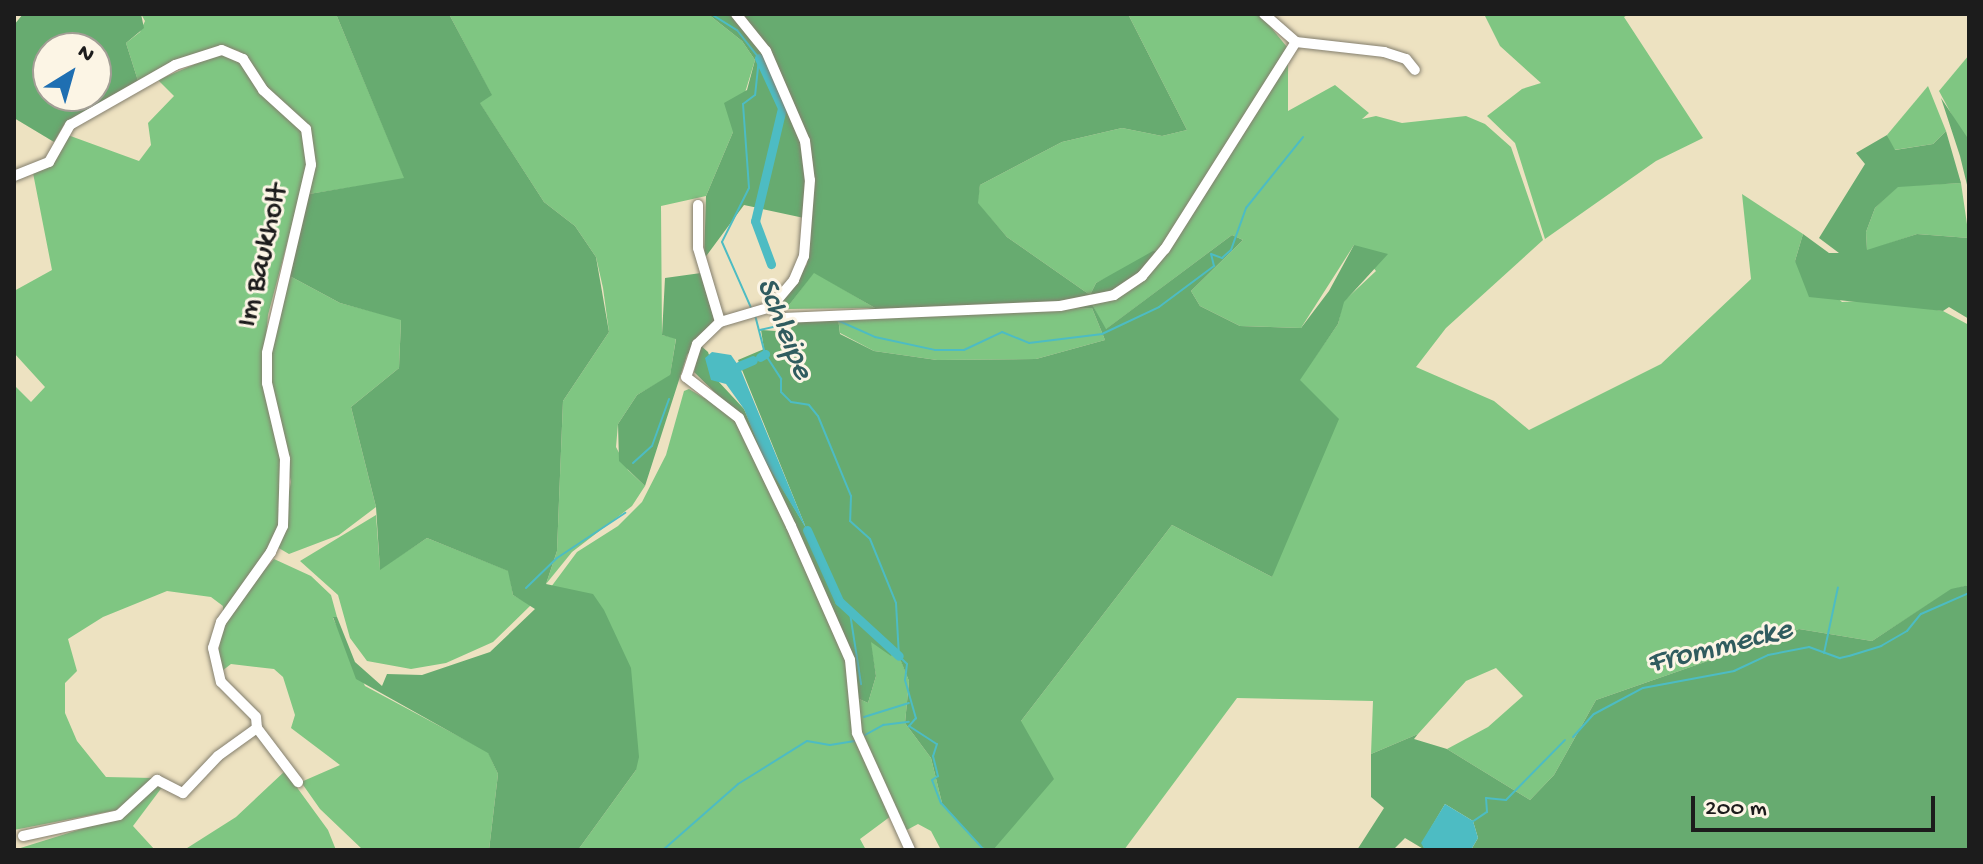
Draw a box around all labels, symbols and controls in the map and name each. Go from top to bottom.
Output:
north arrow [32,32,112,112]
text: N [72,40,99,69]
street label: Im Baukholt [231,181,299,331]
water label: Schleipe [745,273,821,385]
water label: Frommecke [1644,611,1796,685]
scale bar [1695,780,1939,830]
text: 200 m [1705,795,1767,824]

